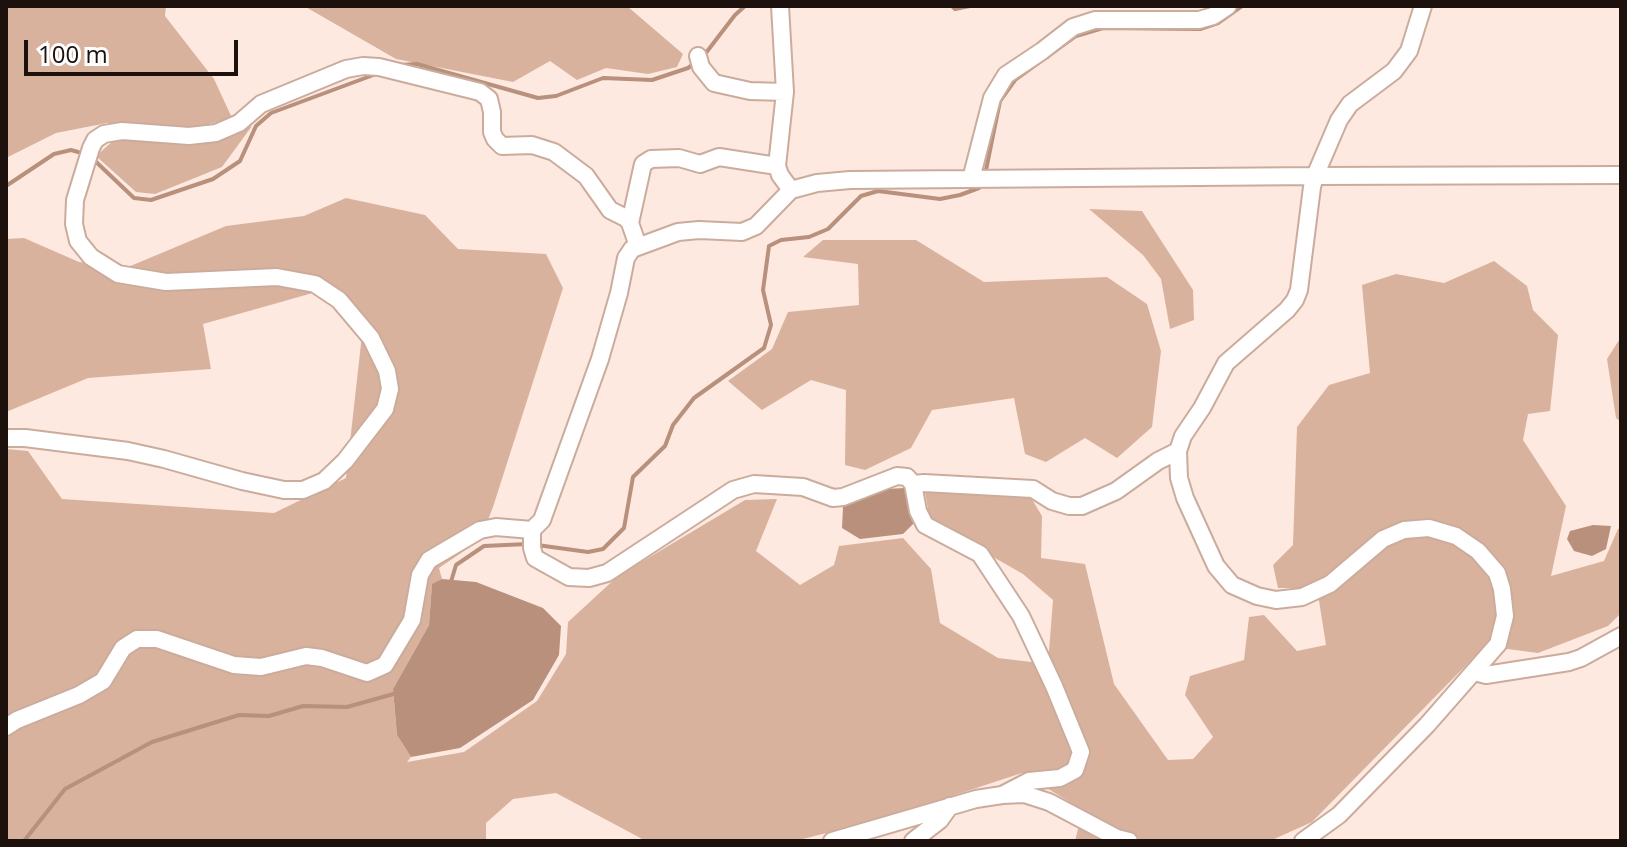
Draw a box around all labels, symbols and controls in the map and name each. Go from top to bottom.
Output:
scale bar [28,24,242,74]
text: 100 m [38,37,108,70]

